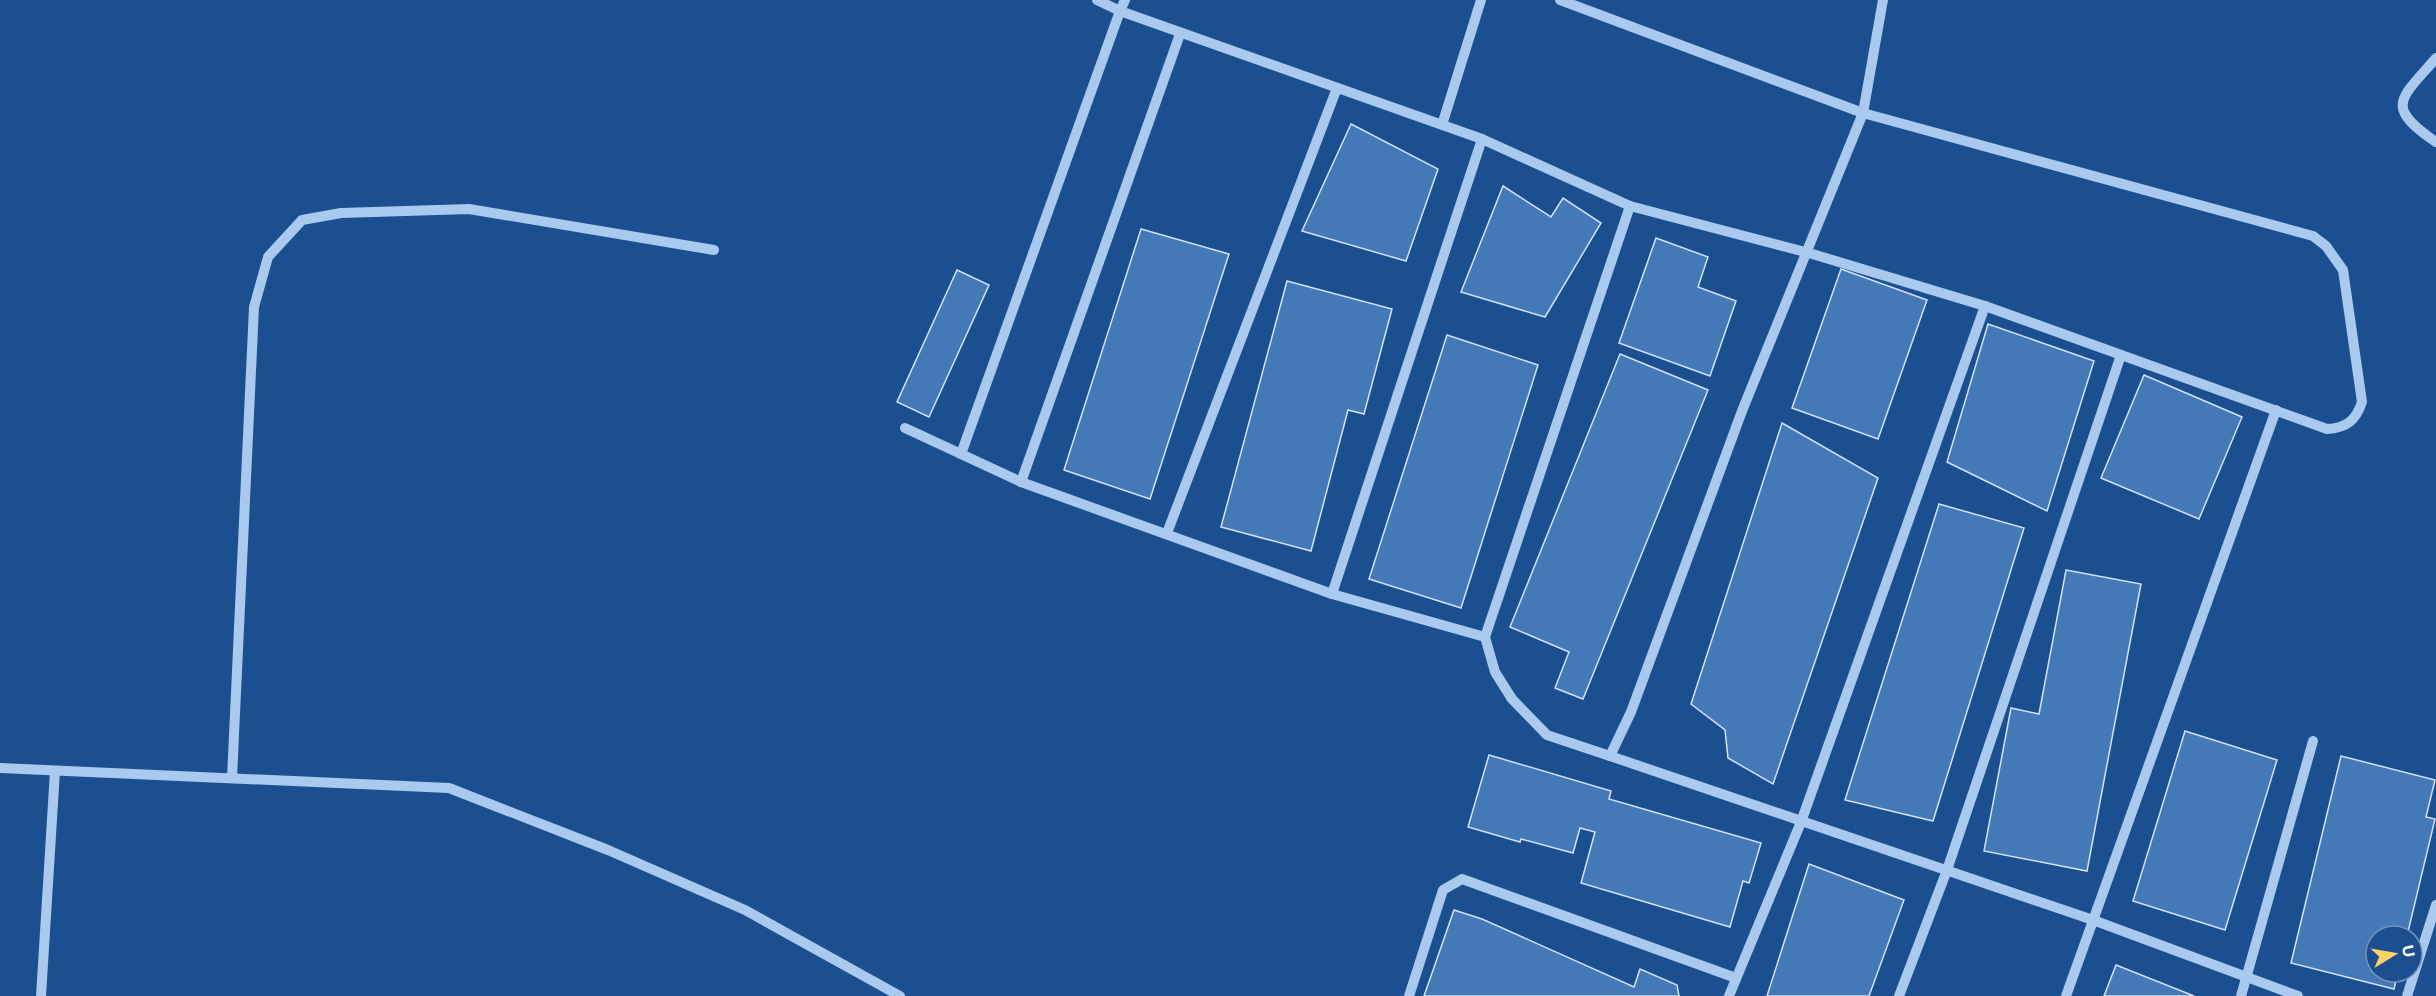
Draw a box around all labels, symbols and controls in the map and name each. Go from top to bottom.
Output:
north arrow [2364,924,2424,984]
text: U [2398,943,2419,959]

